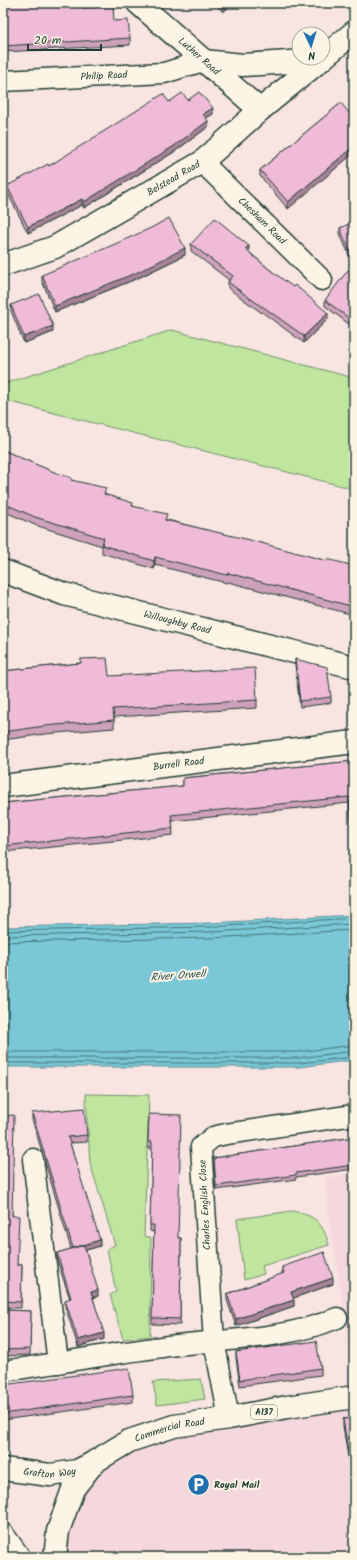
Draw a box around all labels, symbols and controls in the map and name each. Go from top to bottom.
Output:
scale bar [28,26,101,52]
north arrow [291,26,331,66]
text: 20 m [34,31,62,50]
street label: Luther Road [174,33,224,80]
text: N [307,46,316,64]
street label: Philip Road [80,67,129,85]
street label: Belstead Road [144,156,204,200]
street label: Chesham Road [234,193,290,249]
street label: Willoughby Road [142,606,213,639]
street label: Burrell Road [152,753,206,775]
water label: River Orwell [150,965,208,987]
street label: Charles English Close [195,1159,215,1251]
road number: A137 [251,1405,277,1419]
street label: Commercial Road [132,1413,207,1447]
street label: Grafton Way [22,1463,77,1483]
parking icon: Royal Mail [185,1472,211,1498]
place label: Royal Mail [214,1477,260,1493]

